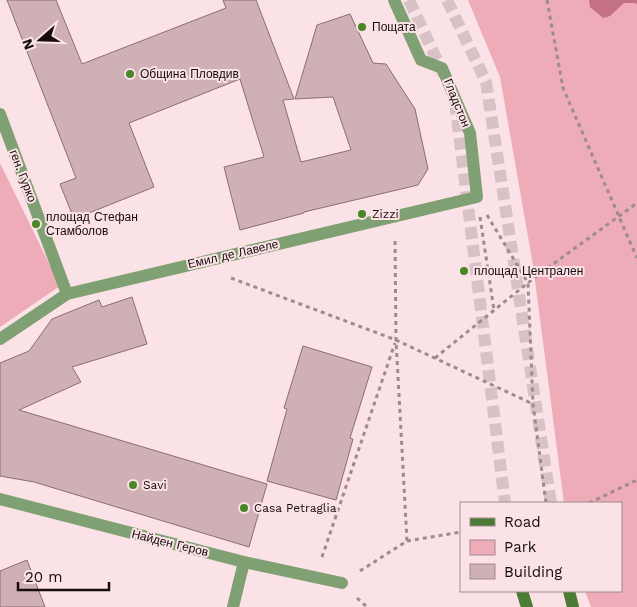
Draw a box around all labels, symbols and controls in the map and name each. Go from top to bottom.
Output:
north arrow [15,15,65,65]
place label: Пощата [372,20,416,34]
marker: Пощата [356,21,368,33]
text: N [18,37,37,52]
place label: Община Пловдив [140,67,239,81]
marker: Община Пловдив [124,68,136,80]
street label: Гладстон [441,77,473,129]
street label: ген. Гурко [7,148,40,204]
place label: Zizzi [372,207,399,221]
marker: Zizzi [356,208,368,220]
place label: площад Стефан Стамболов [46,210,138,238]
marker: площад Стефан Стамболов [30,218,42,230]
street label: Емил де Лавеле [186,237,280,271]
place label: площад Централен [474,264,583,278]
marker: площад Централен [458,265,470,277]
place label: Savi [143,478,167,492]
marker: Savi [127,479,139,491]
place label: Casa Petraglia [254,501,337,515]
marker: Casa Petraglia [238,502,250,514]
legend [460,502,622,592]
text: Road [504,513,541,531]
street label: Найден Геров [130,527,210,559]
text: Park [504,538,537,556]
scale bar [18,560,109,592]
text: Building [504,563,562,581]
text: 20 m [25,568,63,586]

